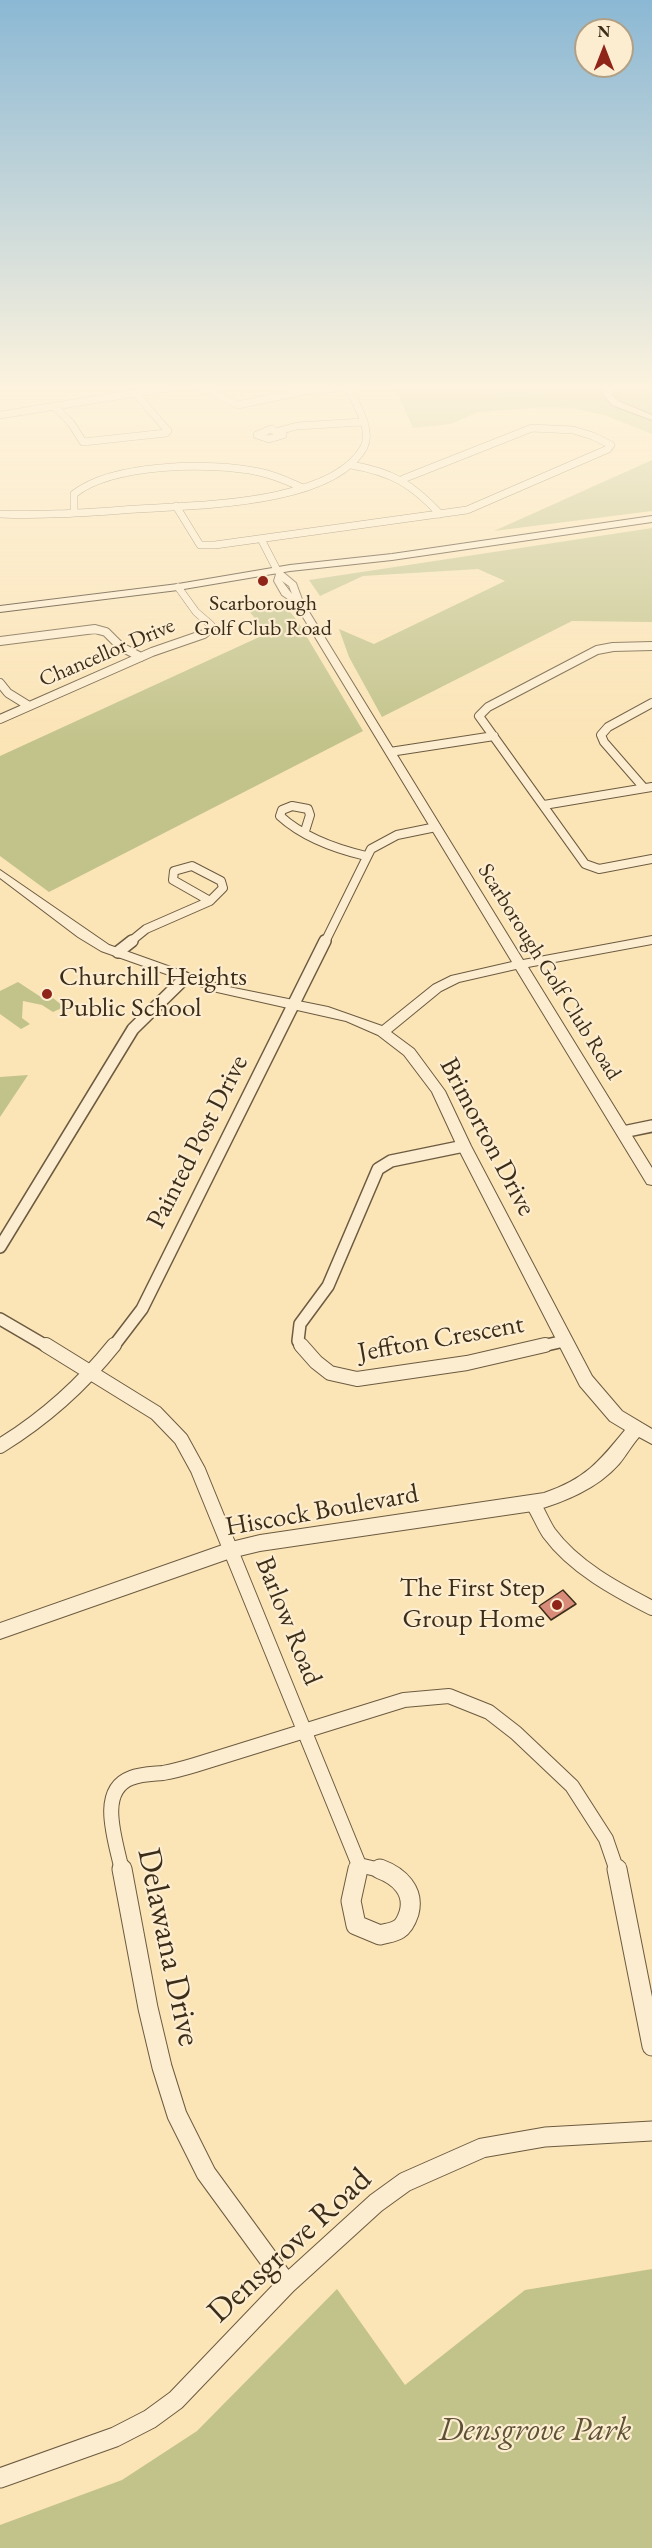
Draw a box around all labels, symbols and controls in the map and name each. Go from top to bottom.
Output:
north arrow [574,18,634,78]
text: N [598,21,610,42]
marker: Scarborough Golf Club Road [256,574,270,588]
place label: Scarborough Golf Club Road [194,591,332,642]
street label: Chancellor Drive [35,613,179,693]
street label: Scarborough Golf Club Road [472,859,626,1085]
place label: Churchill Heights Public School [59,962,247,1025]
marker: Churchill Heights Public School [40,987,54,1001]
street label: Painted Post Drive [140,1050,256,1234]
street label: Brimorton Drive [432,1053,542,1221]
street label: Jeffton Crescent [356,1308,526,1370]
street label: Hiscock Boulevard [223,1478,421,1544]
street label: Barlow Road [248,1552,328,1690]
place label: The First Step Group Home [399,1573,545,1636]
marker: The First Step Group Home [550,1598,564,1612]
street label: Delawana Drive [128,1845,208,2049]
street label: Densgrove Road [200,2160,380,2332]
park label: Densgrove Park [439,2411,631,2451]

